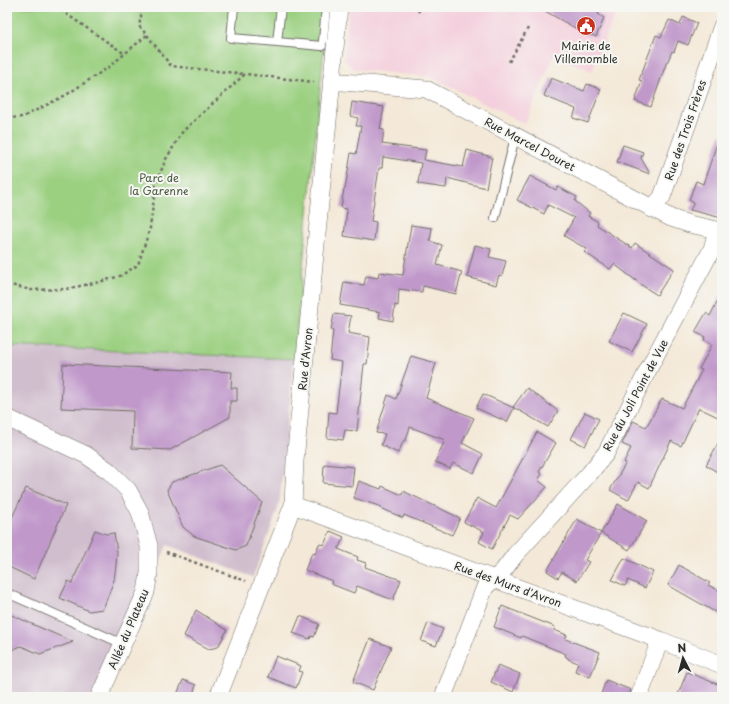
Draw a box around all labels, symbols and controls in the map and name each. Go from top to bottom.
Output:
public building icon: Mairie de Villemomble [575,15,597,37]
place label: Mairie de Villemomble [554,37,618,67]
street label: Rue des Trois Frères [660,77,710,183]
street label: Rue Marcel Douret [482,113,579,175]
park label: Parc de la Garenne [129,169,189,199]
street label: Rue d'Avron [293,327,317,391]
street label: Rue du Joli Point de Vue [598,336,672,454]
street label: Rue des Murs d'Avron [452,557,564,611]
street label: Allée du Plateau [103,586,153,672]
north arrow [663,638,703,678]
text: N [677,639,687,656]

